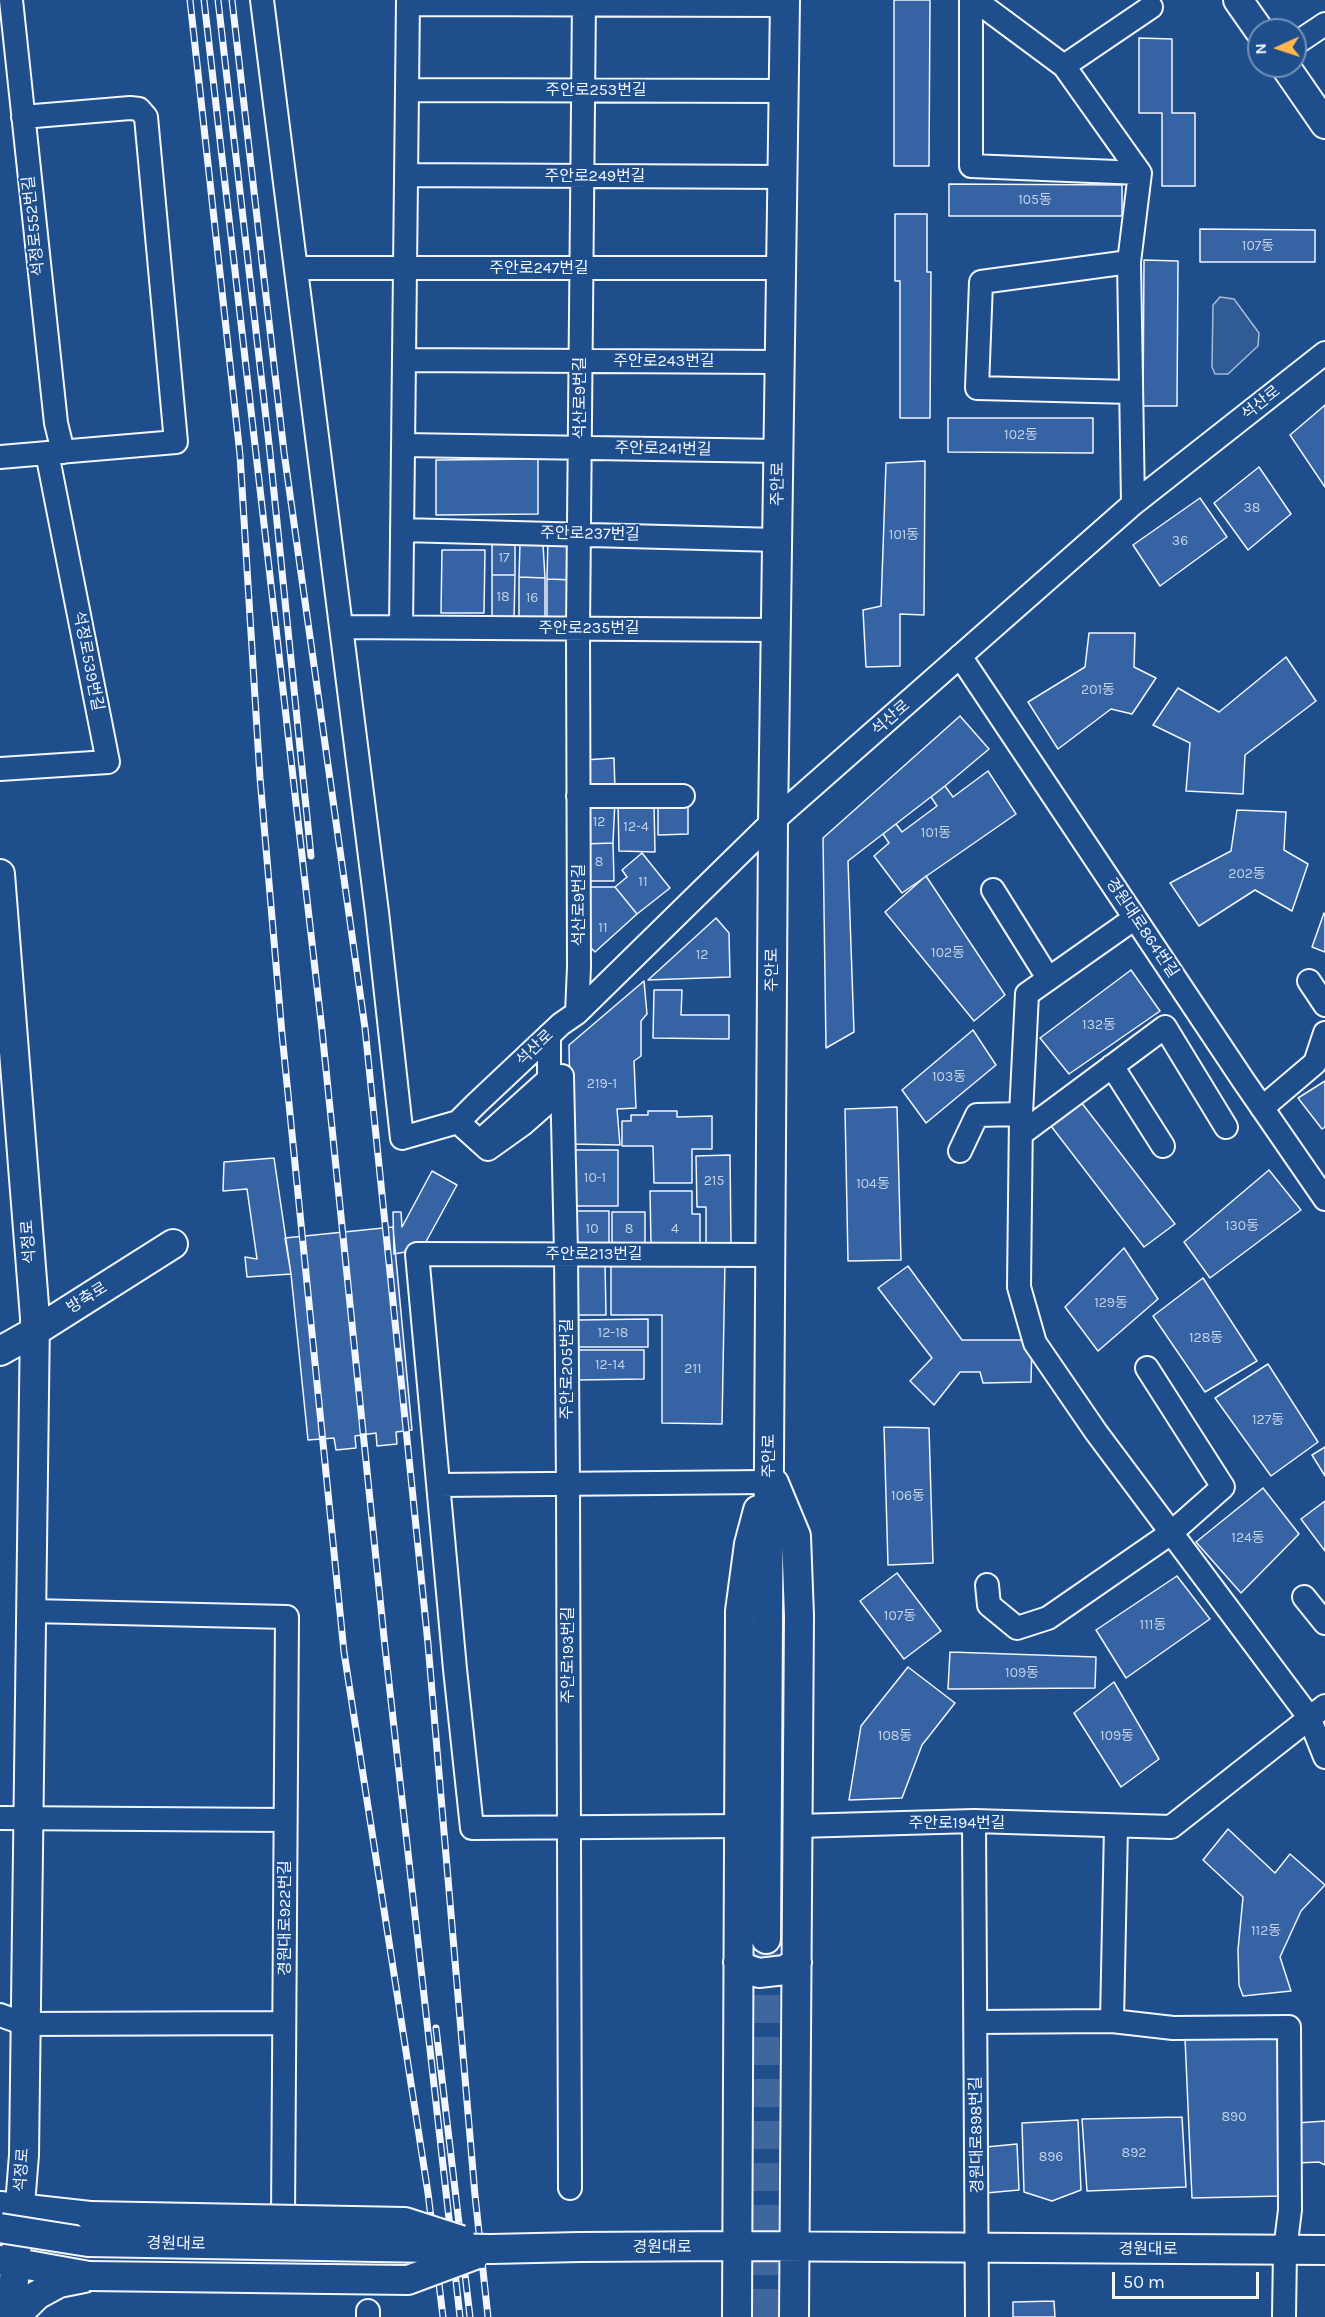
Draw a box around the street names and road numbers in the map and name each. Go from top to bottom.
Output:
street label: 주안로253번길 [545,80,647,100]
street label: 주안로249번길 [544,166,646,186]
street label: 석정로552번길 [19,175,49,277]
street label: 주안로247번길 [489,258,589,278]
street label: 주안로243번길 [613,351,715,371]
street label: 석산로9번길 [570,357,590,439]
street label: 석산로 [1238,382,1284,424]
street label: 주안로241번길 [614,439,712,459]
street label: 주안로 [768,462,788,506]
street label: 주안로237번길 [540,524,640,544]
street label: 석정로539번길 [69,609,107,713]
street label: 주안로235번길 [538,618,640,638]
street label: 석산로 [868,696,914,740]
street label: 석산로9번길 [569,864,589,946]
street label: 경원대로864번길 [1102,874,1182,982]
street label: 주안로 [762,948,782,992]
street label: 석산로 [512,1026,558,1070]
street label: 석정로 [18,1219,40,1265]
street label: 주안로213번길 [545,1244,643,1264]
street label: 방축로 [63,1278,111,1318]
street label: 주안로205번길 [557,1318,577,1420]
street label: 주안로 [759,1434,779,1478]
street label: 주안로193번길 [558,1606,578,1704]
street label: 주안로194번길 [908,1813,1006,1833]
street label: 경원대로922번길 [275,1860,295,1976]
street label: 경원대로898번길 [966,2076,988,2194]
street label: 석정로 [11,2147,33,2193]
street label: 경원대로 [146,2234,206,2254]
street label: 경원대로 [633,2237,691,2257]
street label: 경원대로 [1119,2239,1177,2259]

